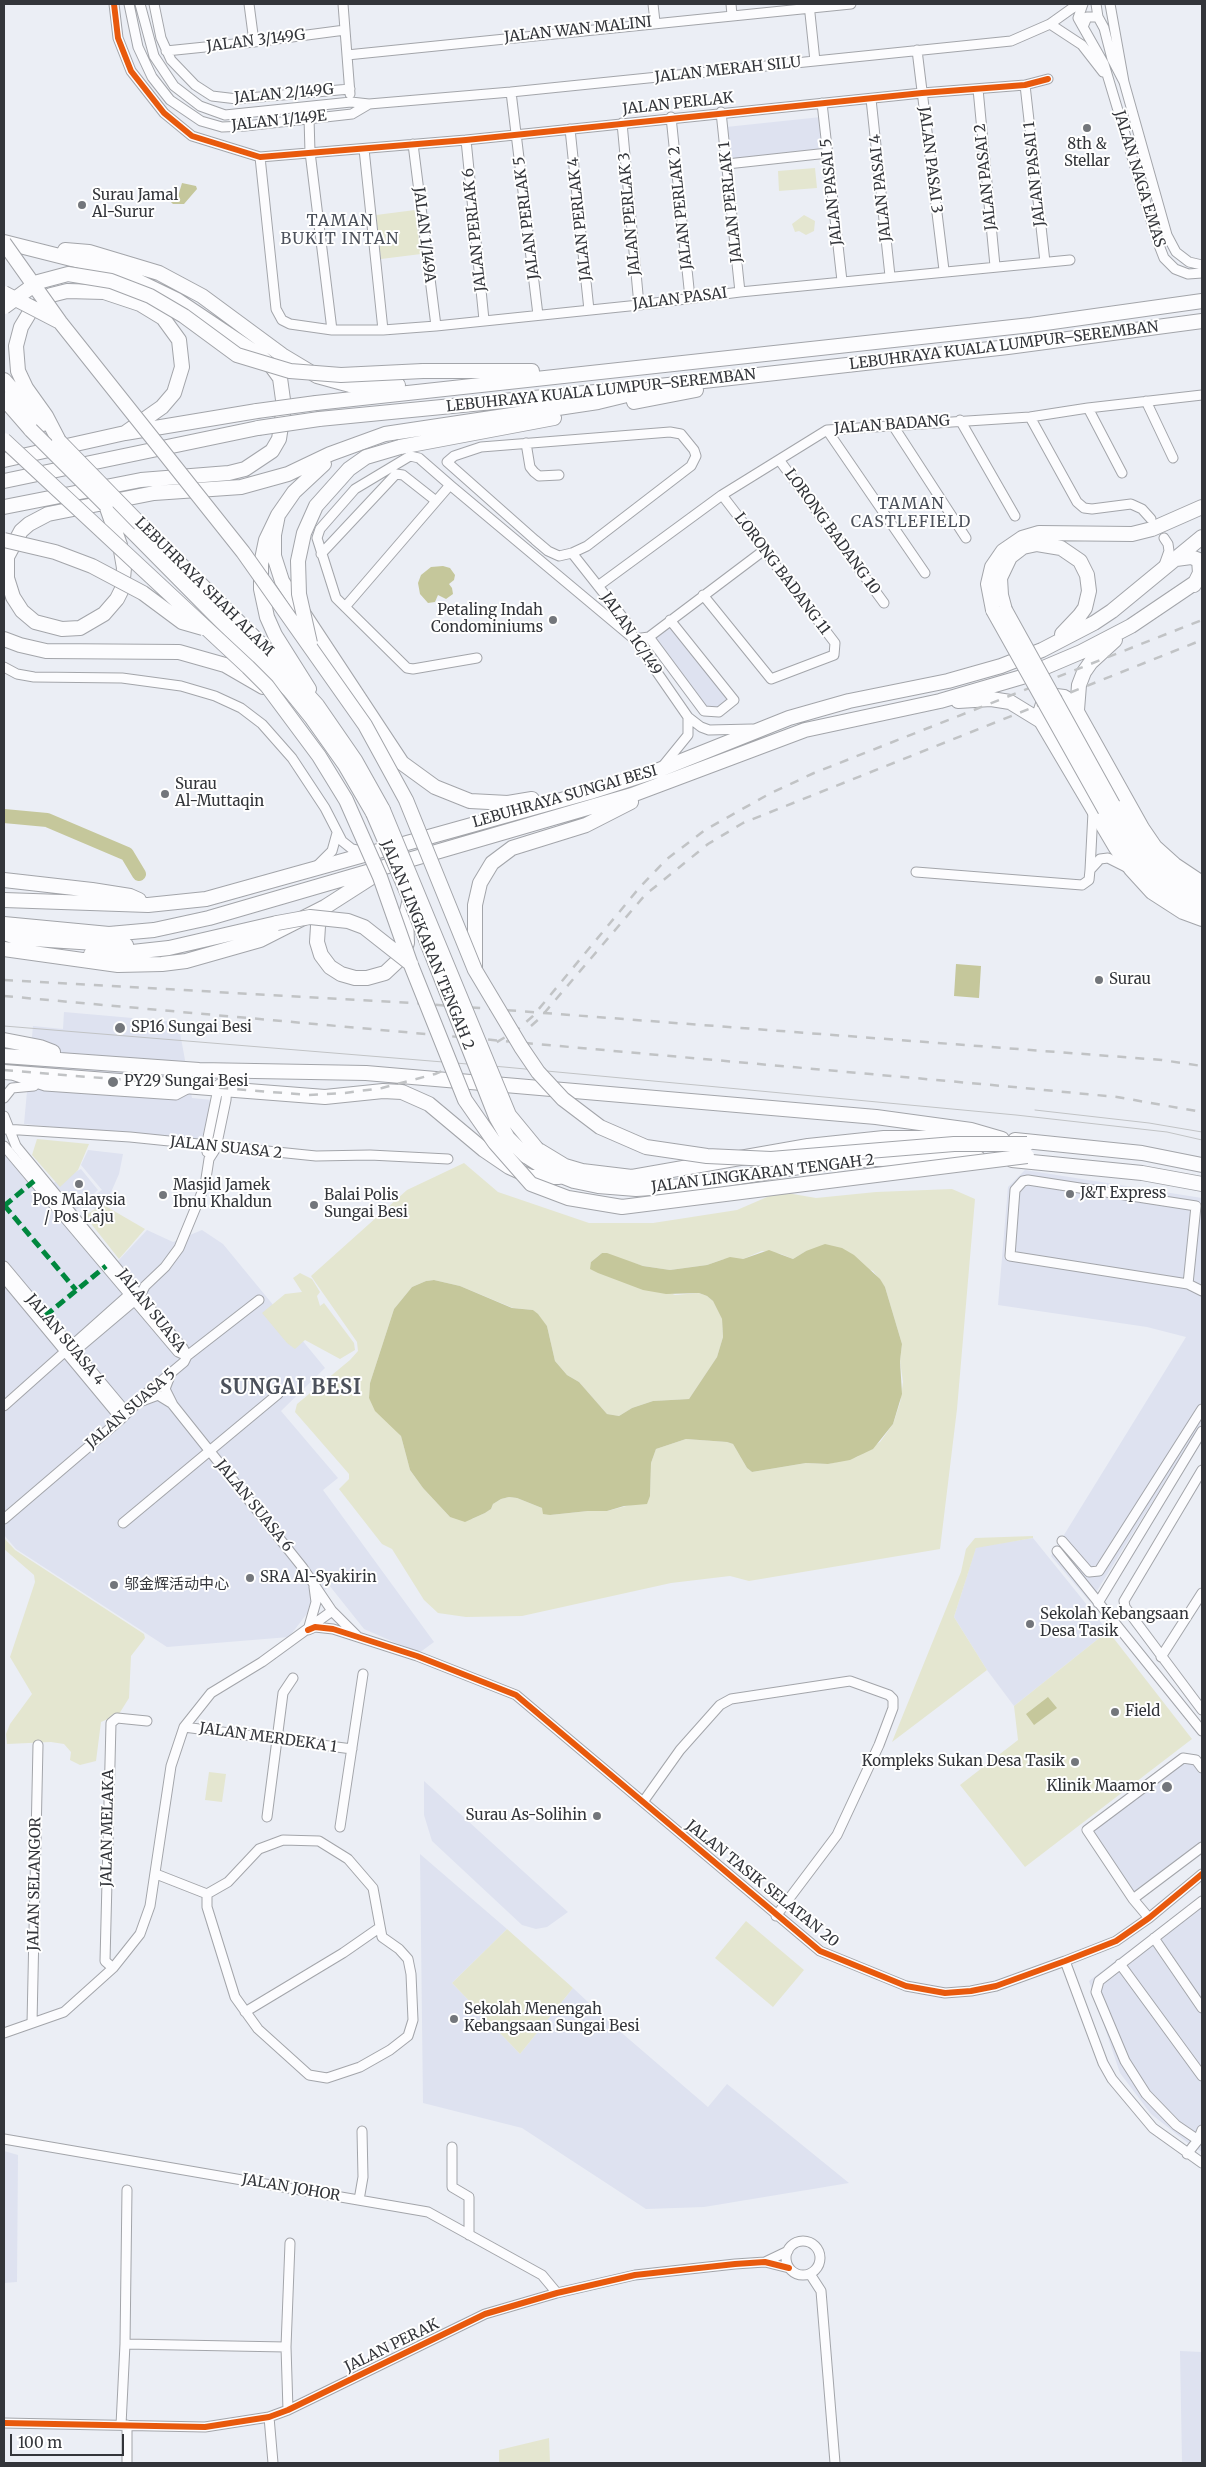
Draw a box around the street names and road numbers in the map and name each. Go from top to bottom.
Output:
street label: JALAN WAN MALINI [503,13,653,47]
street label: JALAN 3/149G [206,26,306,56]
street label: JALAN MERAH SILU [654,53,802,87]
street label: JALAN 2/149G [234,81,334,107]
street label: JALAN PERLAK [622,89,734,119]
street label: JALAN PASAI 3 [915,106,945,214]
street label: JALAN 1/149E [231,107,327,135]
street label: JALAN NAGA EMAS [1110,108,1168,250]
street label: JALAN PASAI 1 [1021,121,1049,227]
street label: JALAN PASAI 2 [971,123,1001,231]
street label: JALAN PASAI 4 [866,133,896,243]
street label: JALAN PASAI 5 [817,138,847,246]
street label: JALAN PERLAK 1 [716,140,746,264]
street label: JALAN PERLAK 2 [666,145,696,271]
street label: JALAN PERLAK 3 [616,152,644,276]
street label: JALAN PERLAK 5 [511,155,543,281]
street label: JALAN PERLAK 4 [565,156,595,282]
street label: JALAN PERLAK 6 [460,167,490,293]
street label: JALAN 1/149A [409,186,439,284]
street label: JALAN PASAI [632,284,728,314]
street label: LEBUHRAYA KUALA LUMPUR–SEREMBAN [848,318,1160,374]
street label: LEBUHRAYA KUALA LUMPUR–SEREMBAN [445,366,757,416]
street label: JALAN BADANG [834,412,950,438]
street label: LORONG BADANG 10 [780,466,884,598]
street label: LORONG BADANG 11 [730,509,834,639]
street label: LEBUHRAYA SHAH ALAM [131,514,277,660]
street label: JALAN 1C/149 [597,589,665,679]
street label: LEBUHRAYA SUNGAI BESI [471,762,659,832]
street label: JALAN LINGKARAN TENGAH 2 [377,838,477,1052]
street label: JALAN SUASA 2 [169,1133,283,1163]
street label: JALAN LINGKARAN TENGAH 2 [650,1151,876,1197]
street label: JALAN SUASA [113,1266,189,1356]
street label: JALAN SUASA 4 [22,1291,108,1389]
street label: JALAN SUASA 5 [83,1365,179,1453]
street label: JALAN SUASA 6 [211,1456,297,1556]
street label: JALAN MERDEKA 1 [198,1719,338,1757]
street label: JALAN MELAKA [98,1769,118,1887]
street label: JALAN SELANGOR [25,1817,45,1951]
street label: JALAN TASIK SELATAN 20 [682,1817,842,1951]
street label: JALAN JOHOR [240,2170,342,2206]
street label: JALAN PERAK [342,2315,442,2377]

